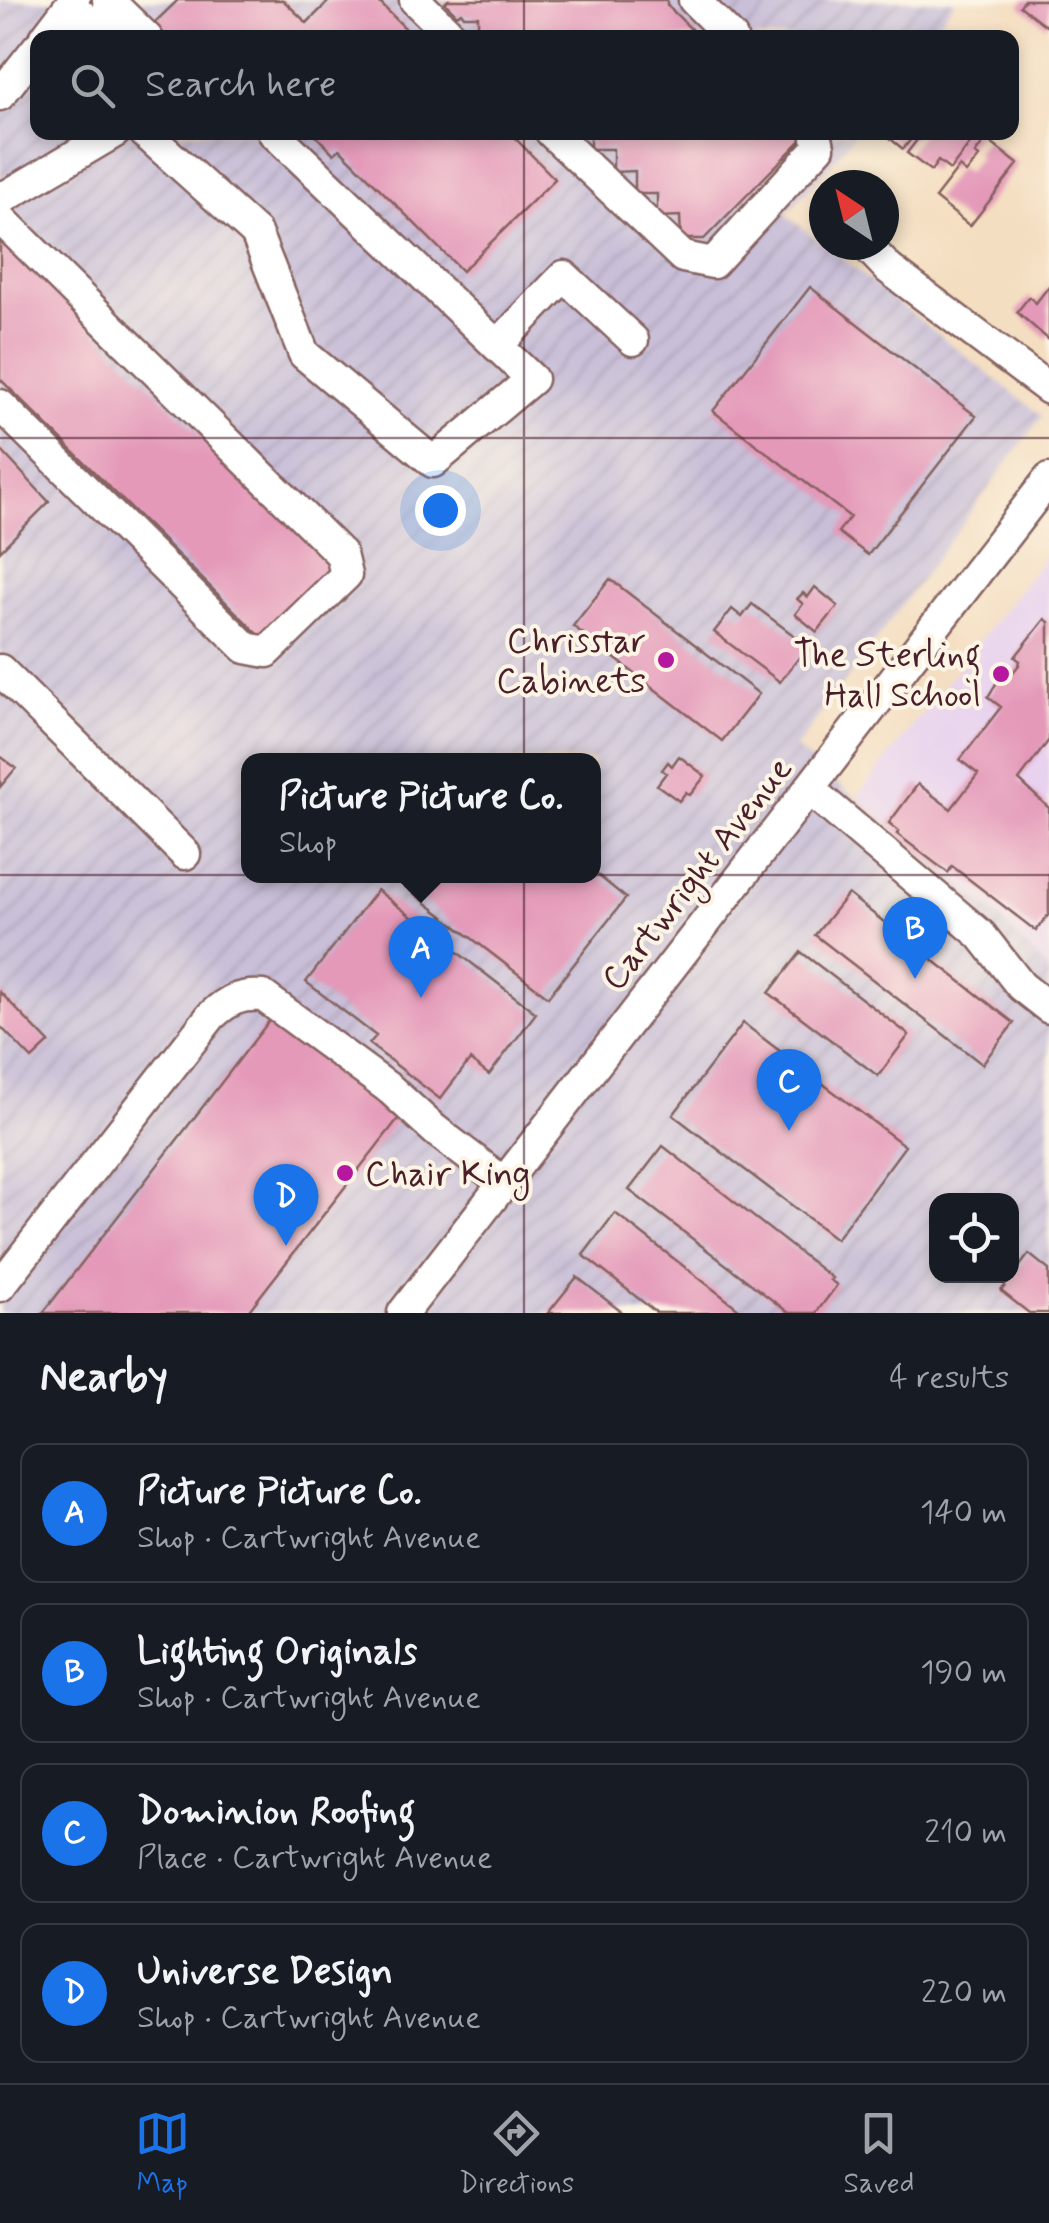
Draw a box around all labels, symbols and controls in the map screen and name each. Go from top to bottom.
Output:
search box [30,30,1019,140]
icon: search [65,58,120,113]
text: Search here [145,61,336,110]
north arrow [809,170,899,260]
your location [415,485,466,536]
place label: Chrisstar Cabinets [496,619,646,705]
place label: The Sterling Hall School [794,633,981,719]
marker: Chrisstar Cabinets [655,649,677,671]
marker: The Sterling Hall School [990,663,1012,685]
street label: Cartwright Avenue [592,748,806,1002]
popup [241,753,601,883]
text: Picture Picture Co. [279,773,563,822]
text: Shop [279,822,337,864]
pin: B [882,896,948,979]
pin: A [388,916,454,998]
pin: C [756,1048,822,1131]
place label: Chair King [365,1152,530,1201]
marker: Chair King [334,1162,356,1184]
pin: D [254,1164,318,1246]
map controls [929,1193,1019,1283]
button: locate [929,1193,1019,1283]
text: Nearby [40,1351,168,1406]
text: 4 results [889,1357,1009,1399]
text: Picture Picture Co. [137,1468,422,1517]
text: A [64,1492,85,1534]
text: 140 m [920,1492,1007,1534]
text: Shop · Cartwright Avenue [137,1517,481,1559]
text: Lighting Originals [137,1628,417,1677]
text: B [64,1652,85,1694]
text: 190 m [920,1652,1007,1694]
text: Shop · Cartwright Avenue [137,1677,481,1719]
text: Dominion Roofing [137,1788,416,1837]
text: C [63,1812,86,1854]
text: 210 m [924,1812,1007,1854]
text: Place · Cartwright Avenue [137,1837,492,1879]
text: Universe Design [137,1948,393,1997]
text: D [63,1972,86,2014]
text: 220 m [921,1972,1007,2014]
text: Shop · Cartwright Avenue [137,1997,481,2039]
tab: Map [135,2106,190,2203]
tab: Directions [459,2106,574,2203]
tab: Saved [844,2106,914,2203]

